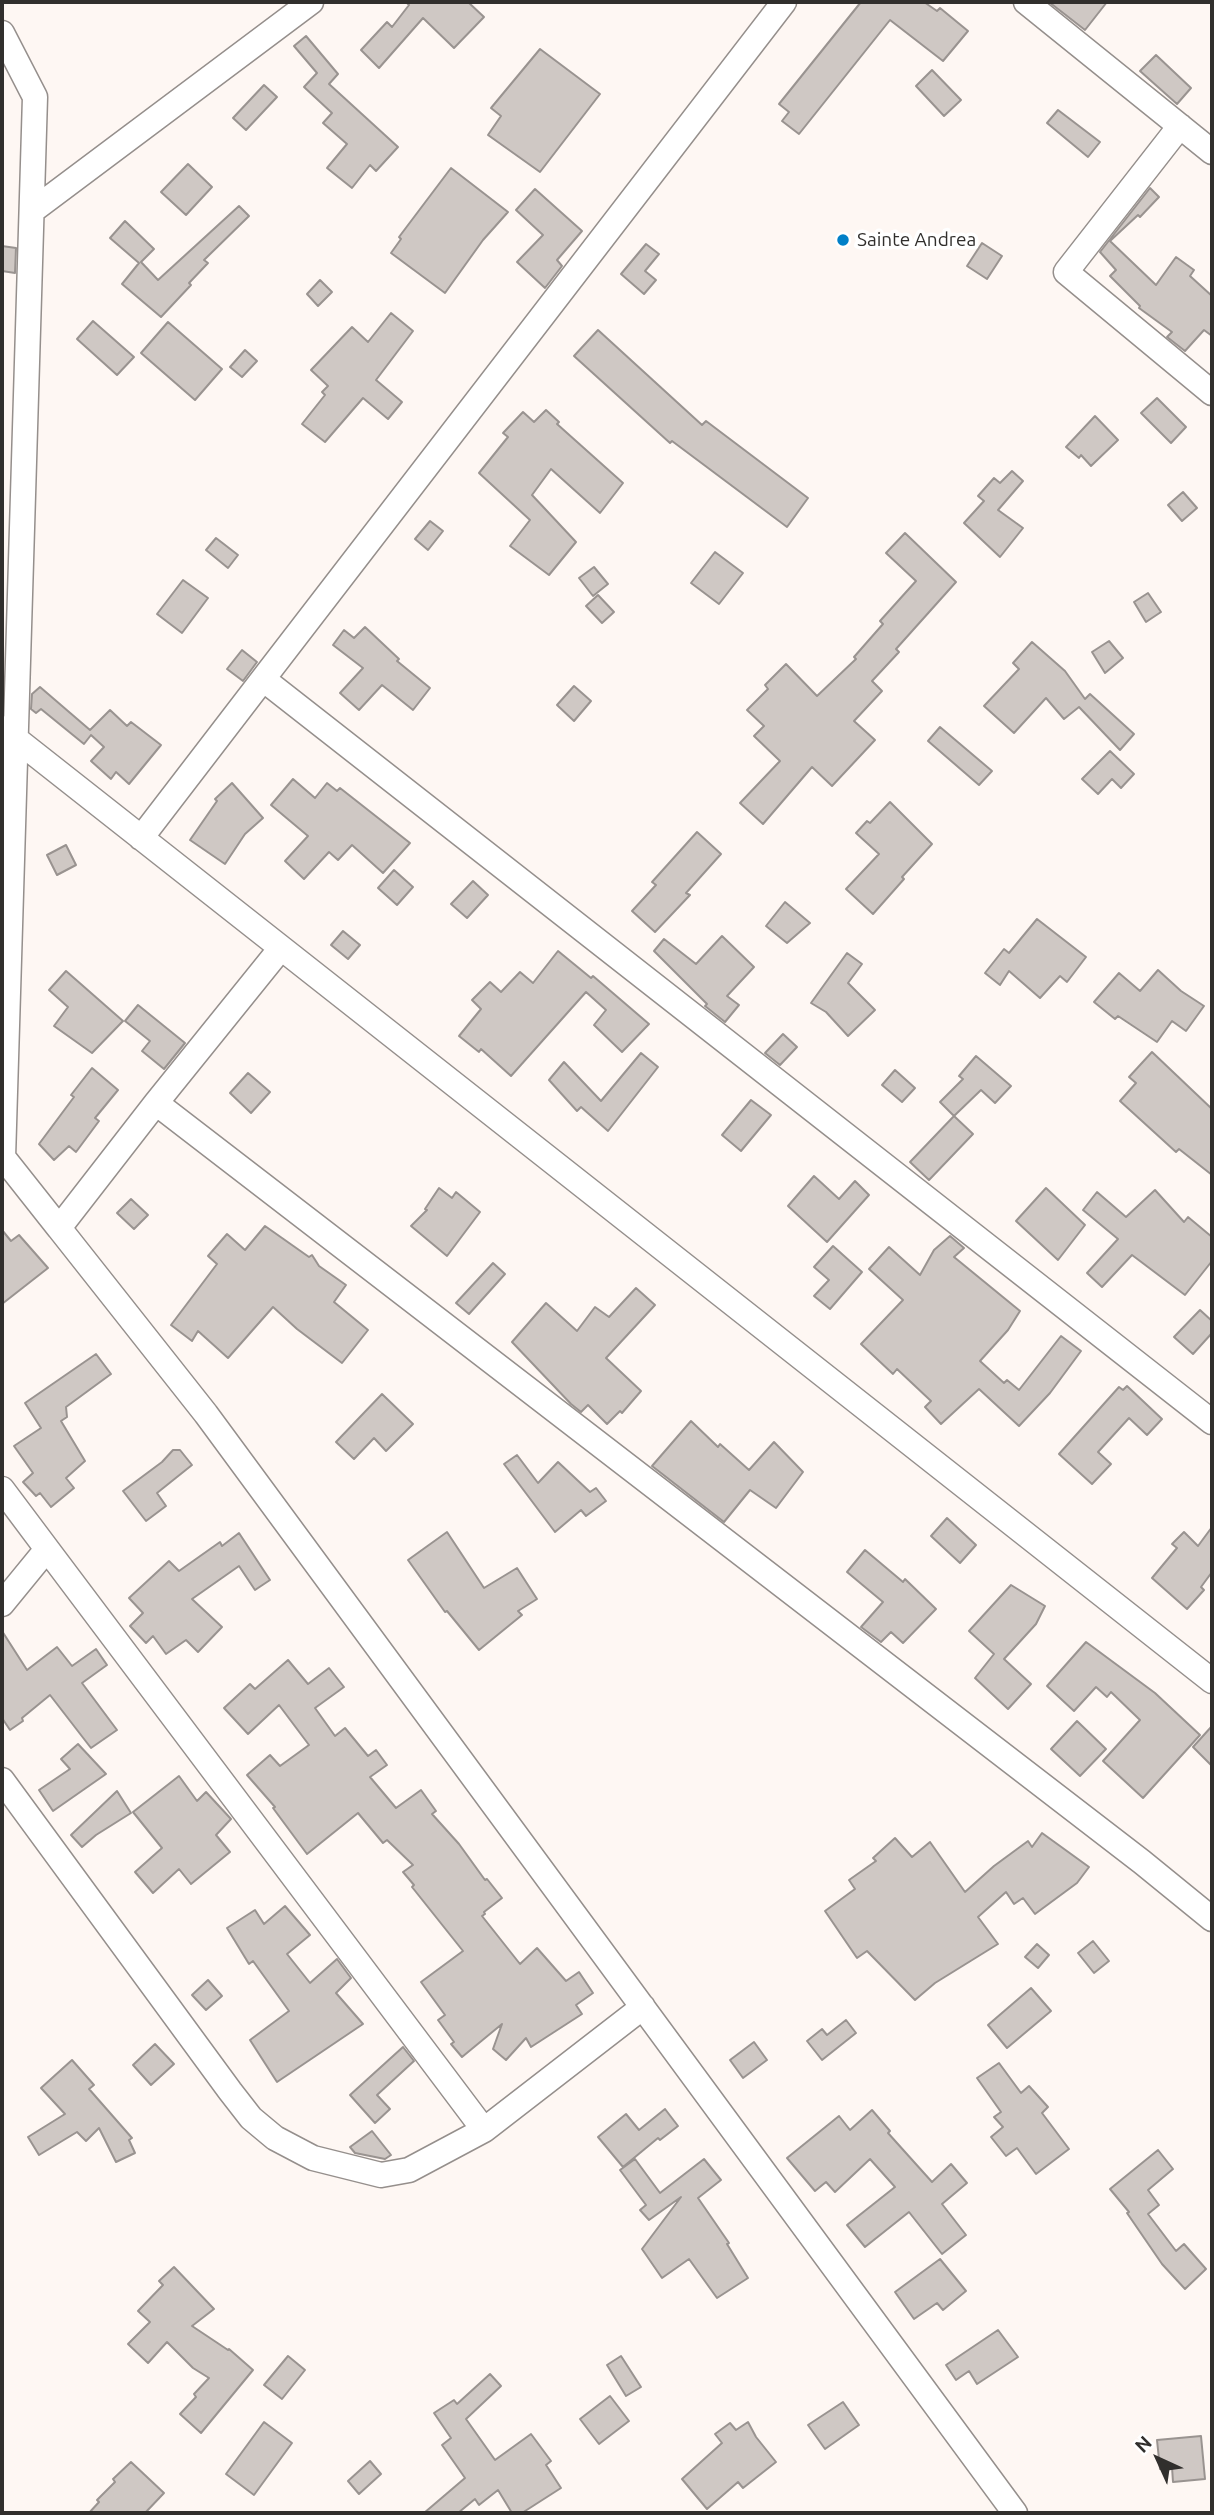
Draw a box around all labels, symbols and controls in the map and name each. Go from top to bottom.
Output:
place label: Sainte Andrea [857,229,976,251]
marker: Sainte Andrea [835,232,851,248]
north arrow [1123,2424,1193,2494]
text: N [1130,2431,1156,2457]

